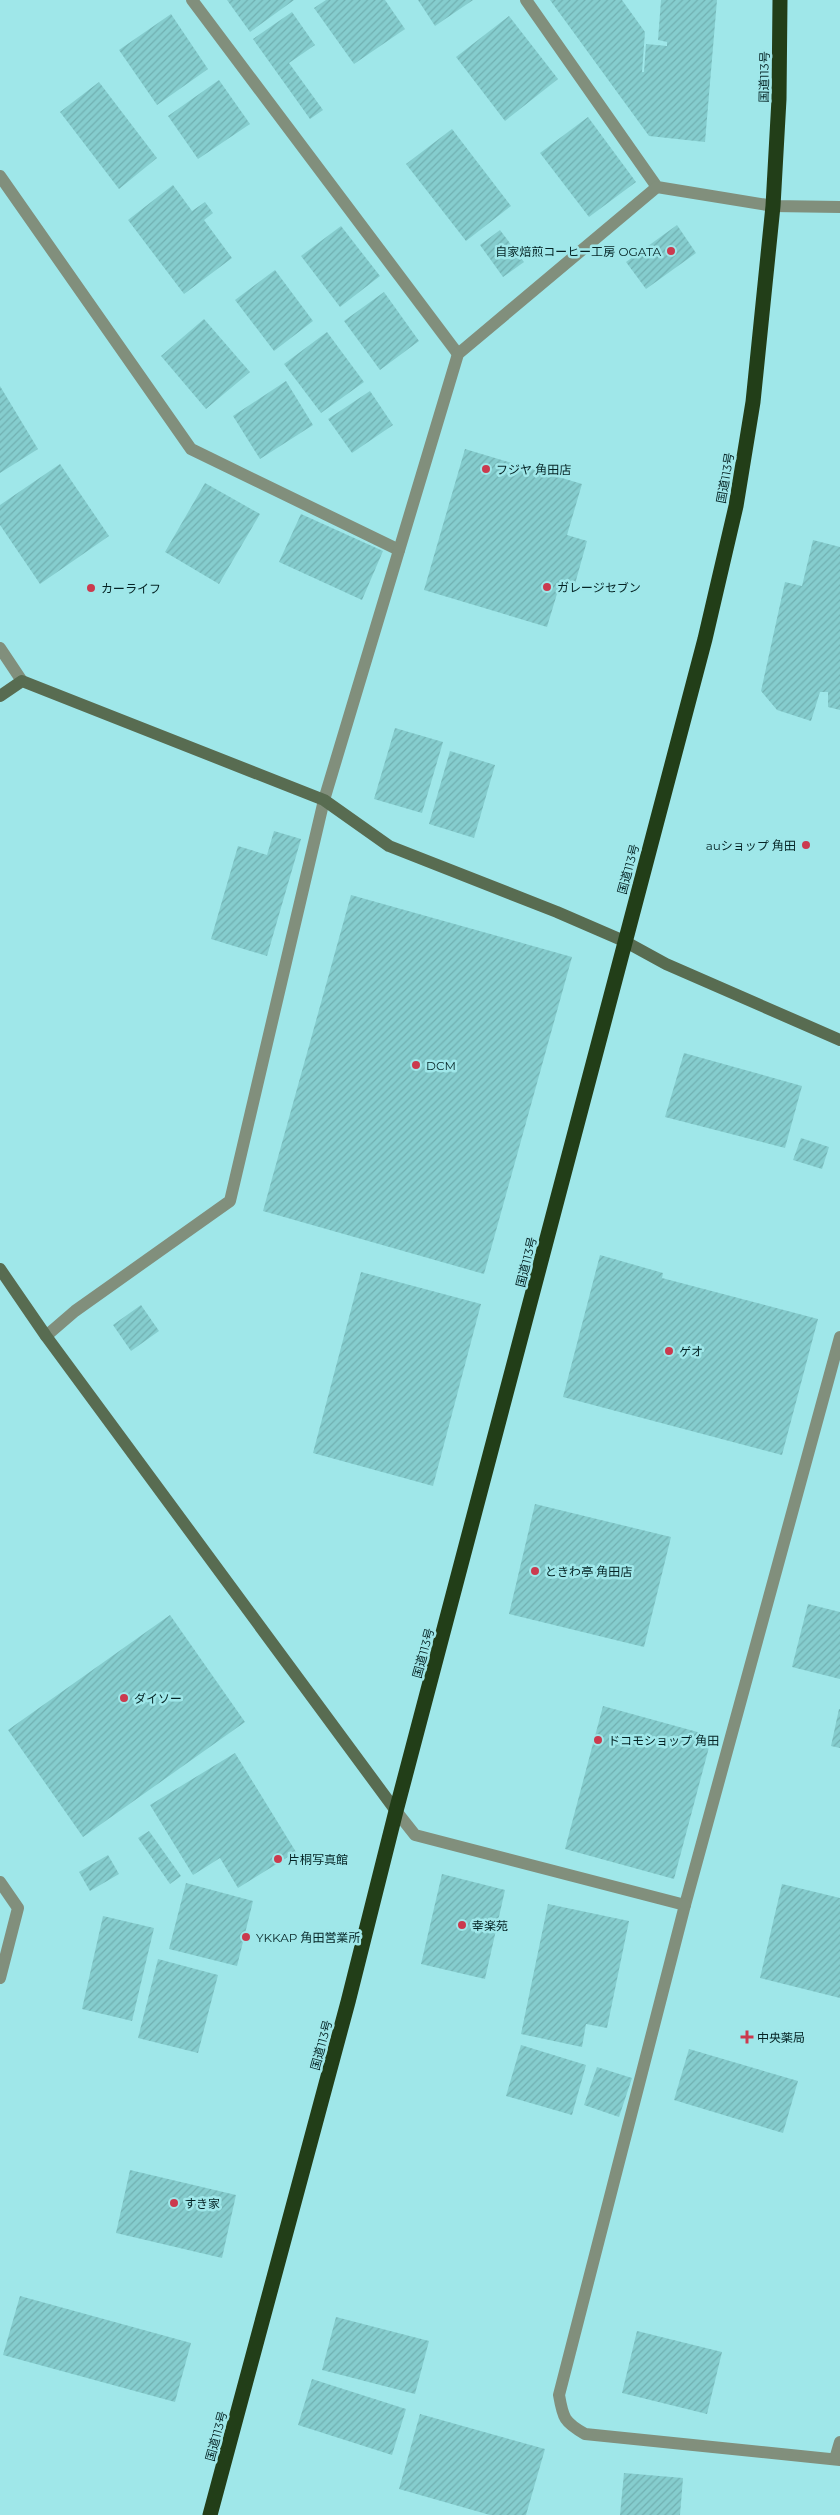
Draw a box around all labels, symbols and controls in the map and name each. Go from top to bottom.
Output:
street label: 国道113号 [756,51,772,103]
place label: 自家焙煎コーヒー工房 OGATA [495,244,661,259]
marker: 自家焙煎コーヒー工房 OGATA [665,245,677,257]
street label: 国道113号 [713,451,737,505]
place label: フジヤ 角田店 [496,462,571,477]
marker: フジヤ 角田店 [480,463,492,475]
place label: ガレージセブン [557,580,641,595]
place label: カーライフ [101,581,161,596]
marker: ガレージセブン [541,581,553,593]
marker: カーライフ [85,582,97,594]
place label: auショップ 角田 [706,838,796,853]
marker: auショップ 角田 [800,839,812,851]
street label: 国道113号 [614,842,642,896]
place label: DCM [426,1058,456,1073]
marker: DCM [410,1059,422,1071]
street label: 国道113号 [513,1235,539,1289]
place label: ゲオ [679,1344,703,1359]
marker: ゲオ [663,1345,675,1357]
place label: ときわ亭 角田店 [545,1564,632,1579]
marker: ときわ亭 角田店 [529,1565,541,1577]
street label: 国道113号 [409,1626,437,1680]
place label: ダイソー [134,1691,182,1706]
marker: ダイソー [118,1692,130,1704]
place label: ドコモショップ 角田 [608,1733,719,1748]
marker: ドコモショップ 角田 [592,1734,604,1746]
place label: 片桐写真館 [288,1852,348,1867]
marker: 片桐写真館 [272,1853,284,1865]
place label: 幸楽苑 [472,1918,508,1933]
marker: 幸楽苑 [456,1919,468,1931]
place label: YKKAP 角田営業所 [256,1930,361,1945]
marker: YKKAP 角田営業所 [240,1931,252,1943]
street label: 国道113号 [307,2018,335,2072]
place label: 中央薬局 [757,2030,805,2045]
marker: 中央薬局 [741,2031,753,2043]
place label: すき家 [184,2196,220,2211]
marker: すき家 [168,2197,180,2209]
street label: 国道113号 [202,2409,230,2463]

